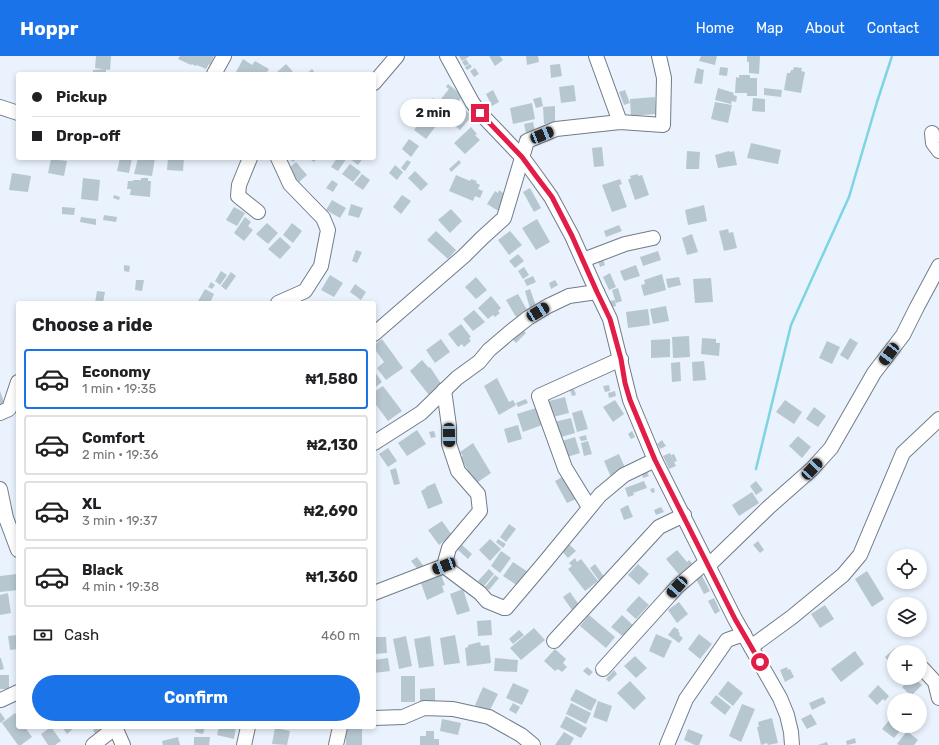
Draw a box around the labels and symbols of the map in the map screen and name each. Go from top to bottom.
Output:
callout: 2 min [400,99,466,127]
route end [471,104,489,122]
car [529,125,555,145]
car [525,301,551,323]
car [877,341,901,367]
car [443,423,455,447]
car [799,456,825,482]
car [431,556,457,576]
car [665,574,689,600]
route start [751,653,769,671]

